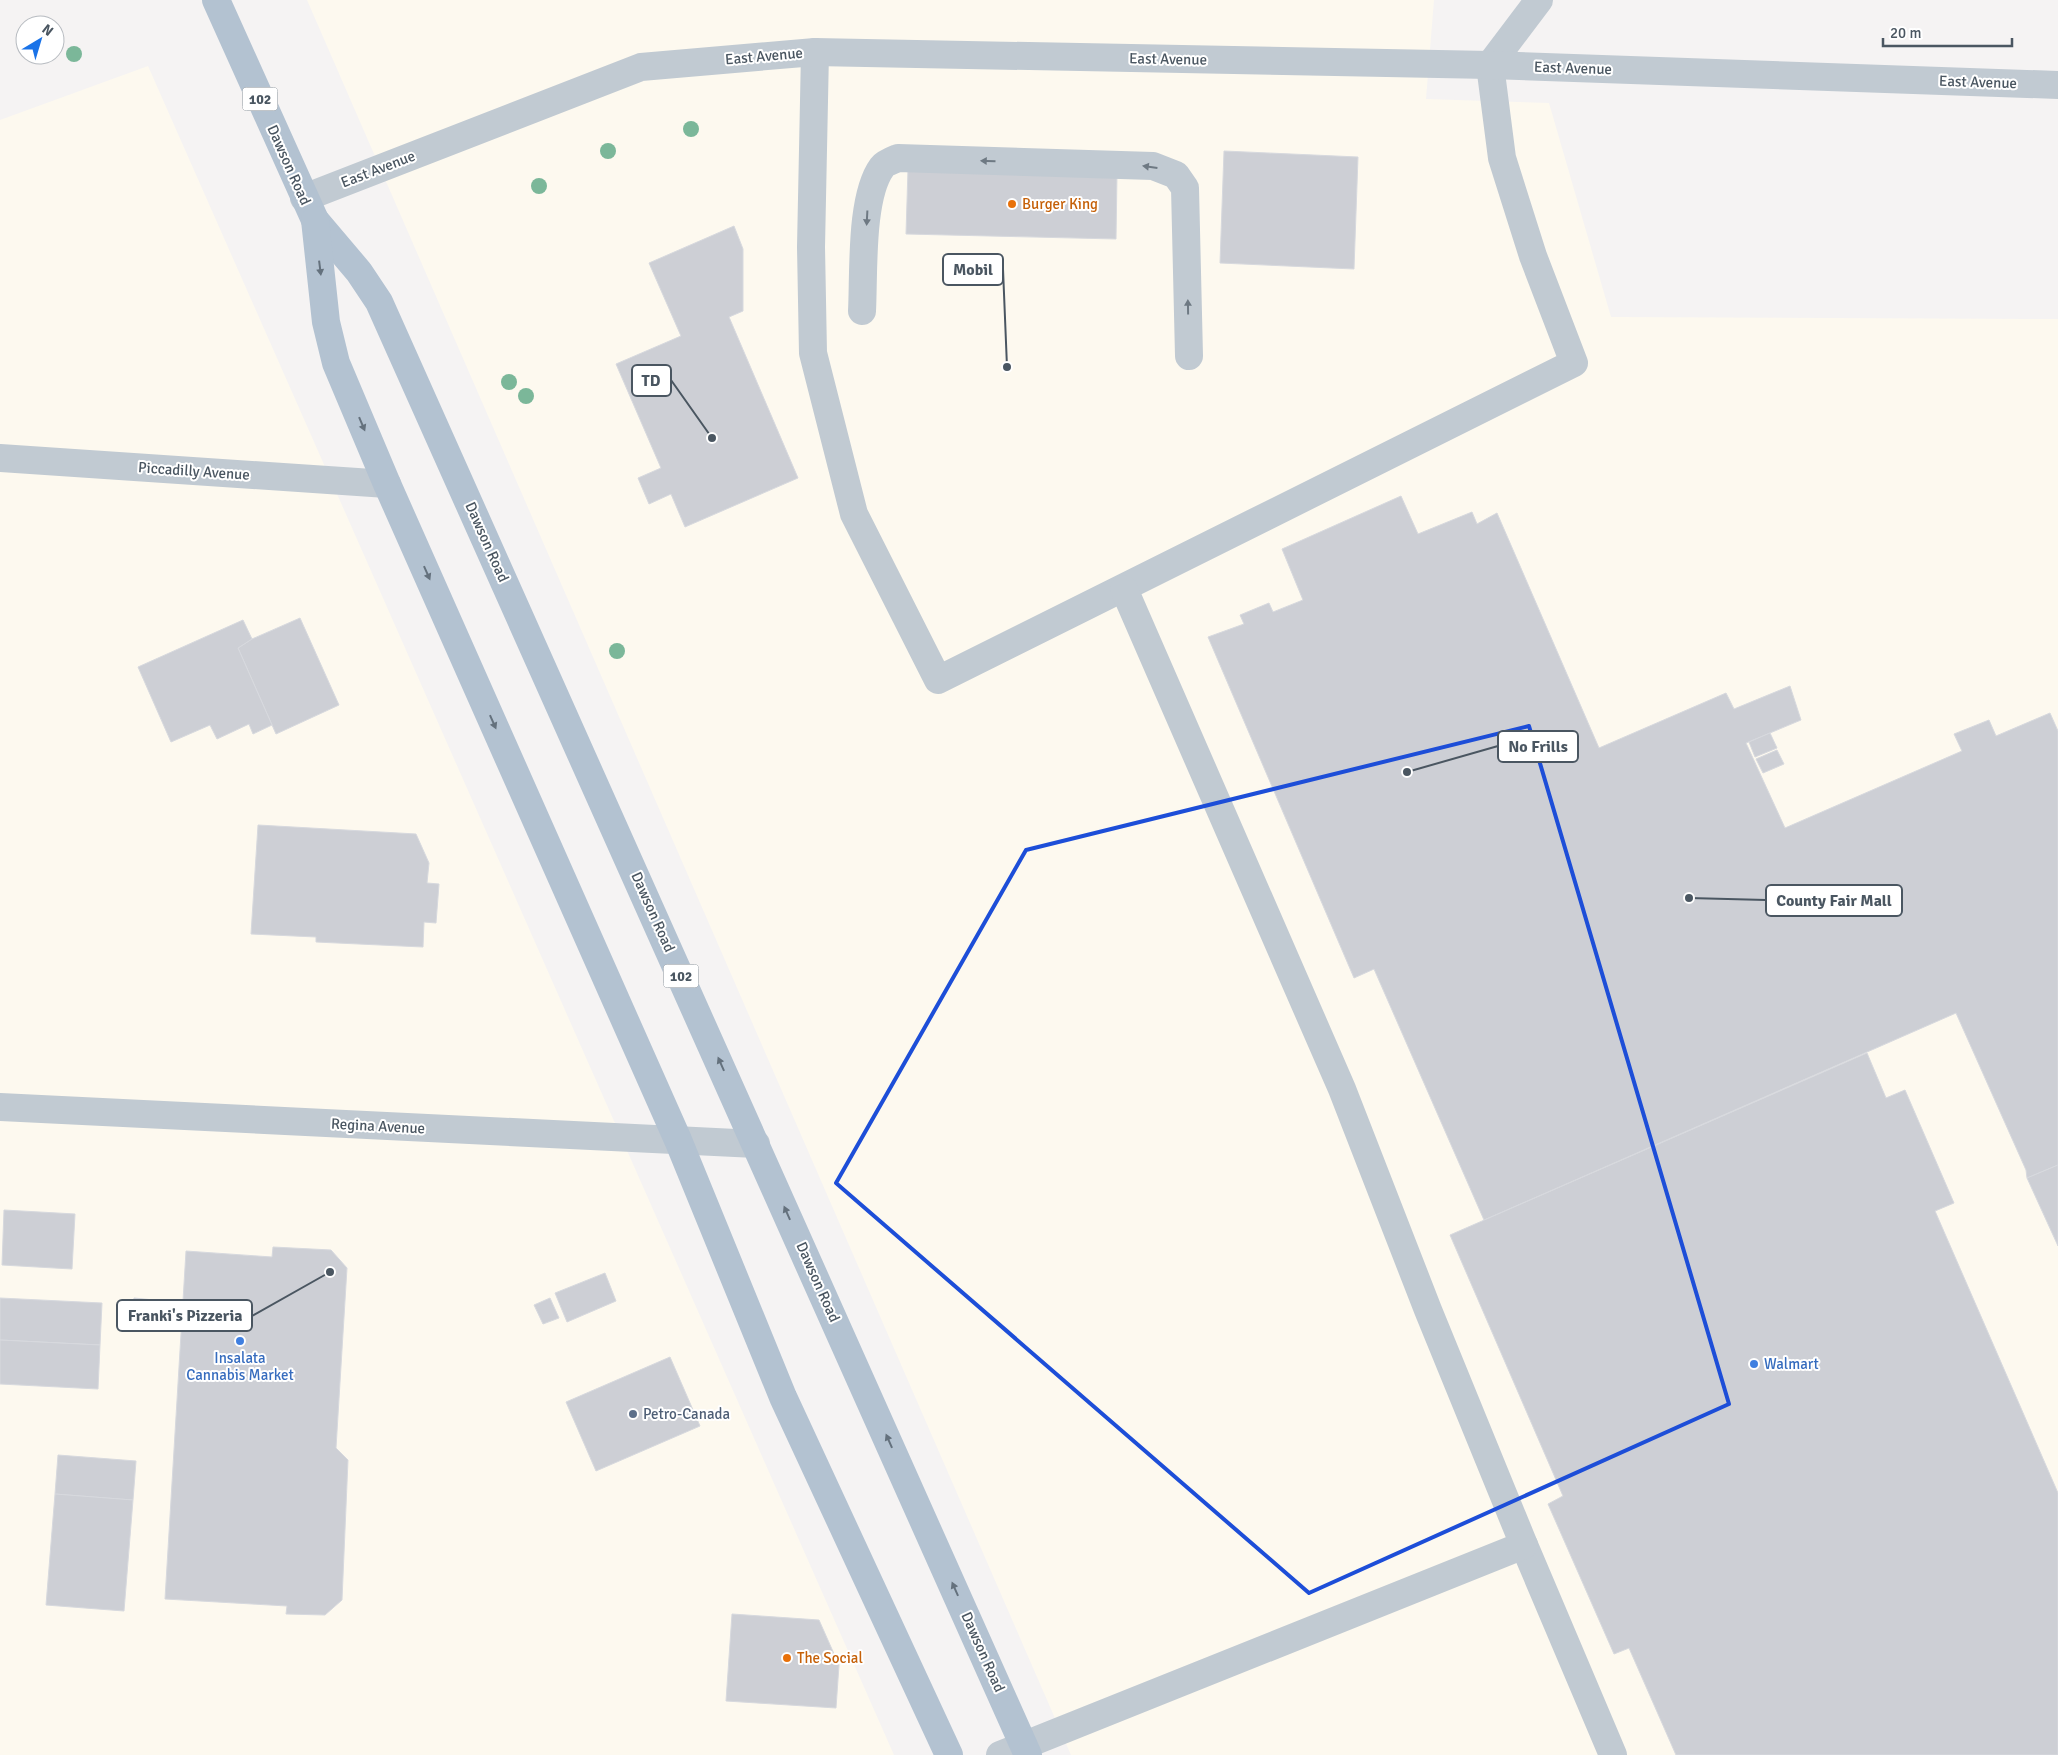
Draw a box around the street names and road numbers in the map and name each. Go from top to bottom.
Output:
street label: East Avenue [724,44,804,68]
street label: East Avenue [1129,49,1207,69]
street label: East Avenue [1534,58,1612,78]
street label: East Avenue [1939,72,2017,92]
road number: 102 [242,88,278,110]
street label: Dawson Road [263,122,315,208]
street label: East Avenue [338,147,418,191]
street label: Piccadilly Avenue [138,458,250,484]
street label: Dawson Road [461,499,513,585]
street label: Dawson Road [627,869,679,955]
road number: 102 [664,964,698,988]
street label: Regina Avenue [330,1115,426,1137]
street label: Dawson Road [792,1239,844,1325]
street label: Dawson Road [957,1609,1009,1695]

